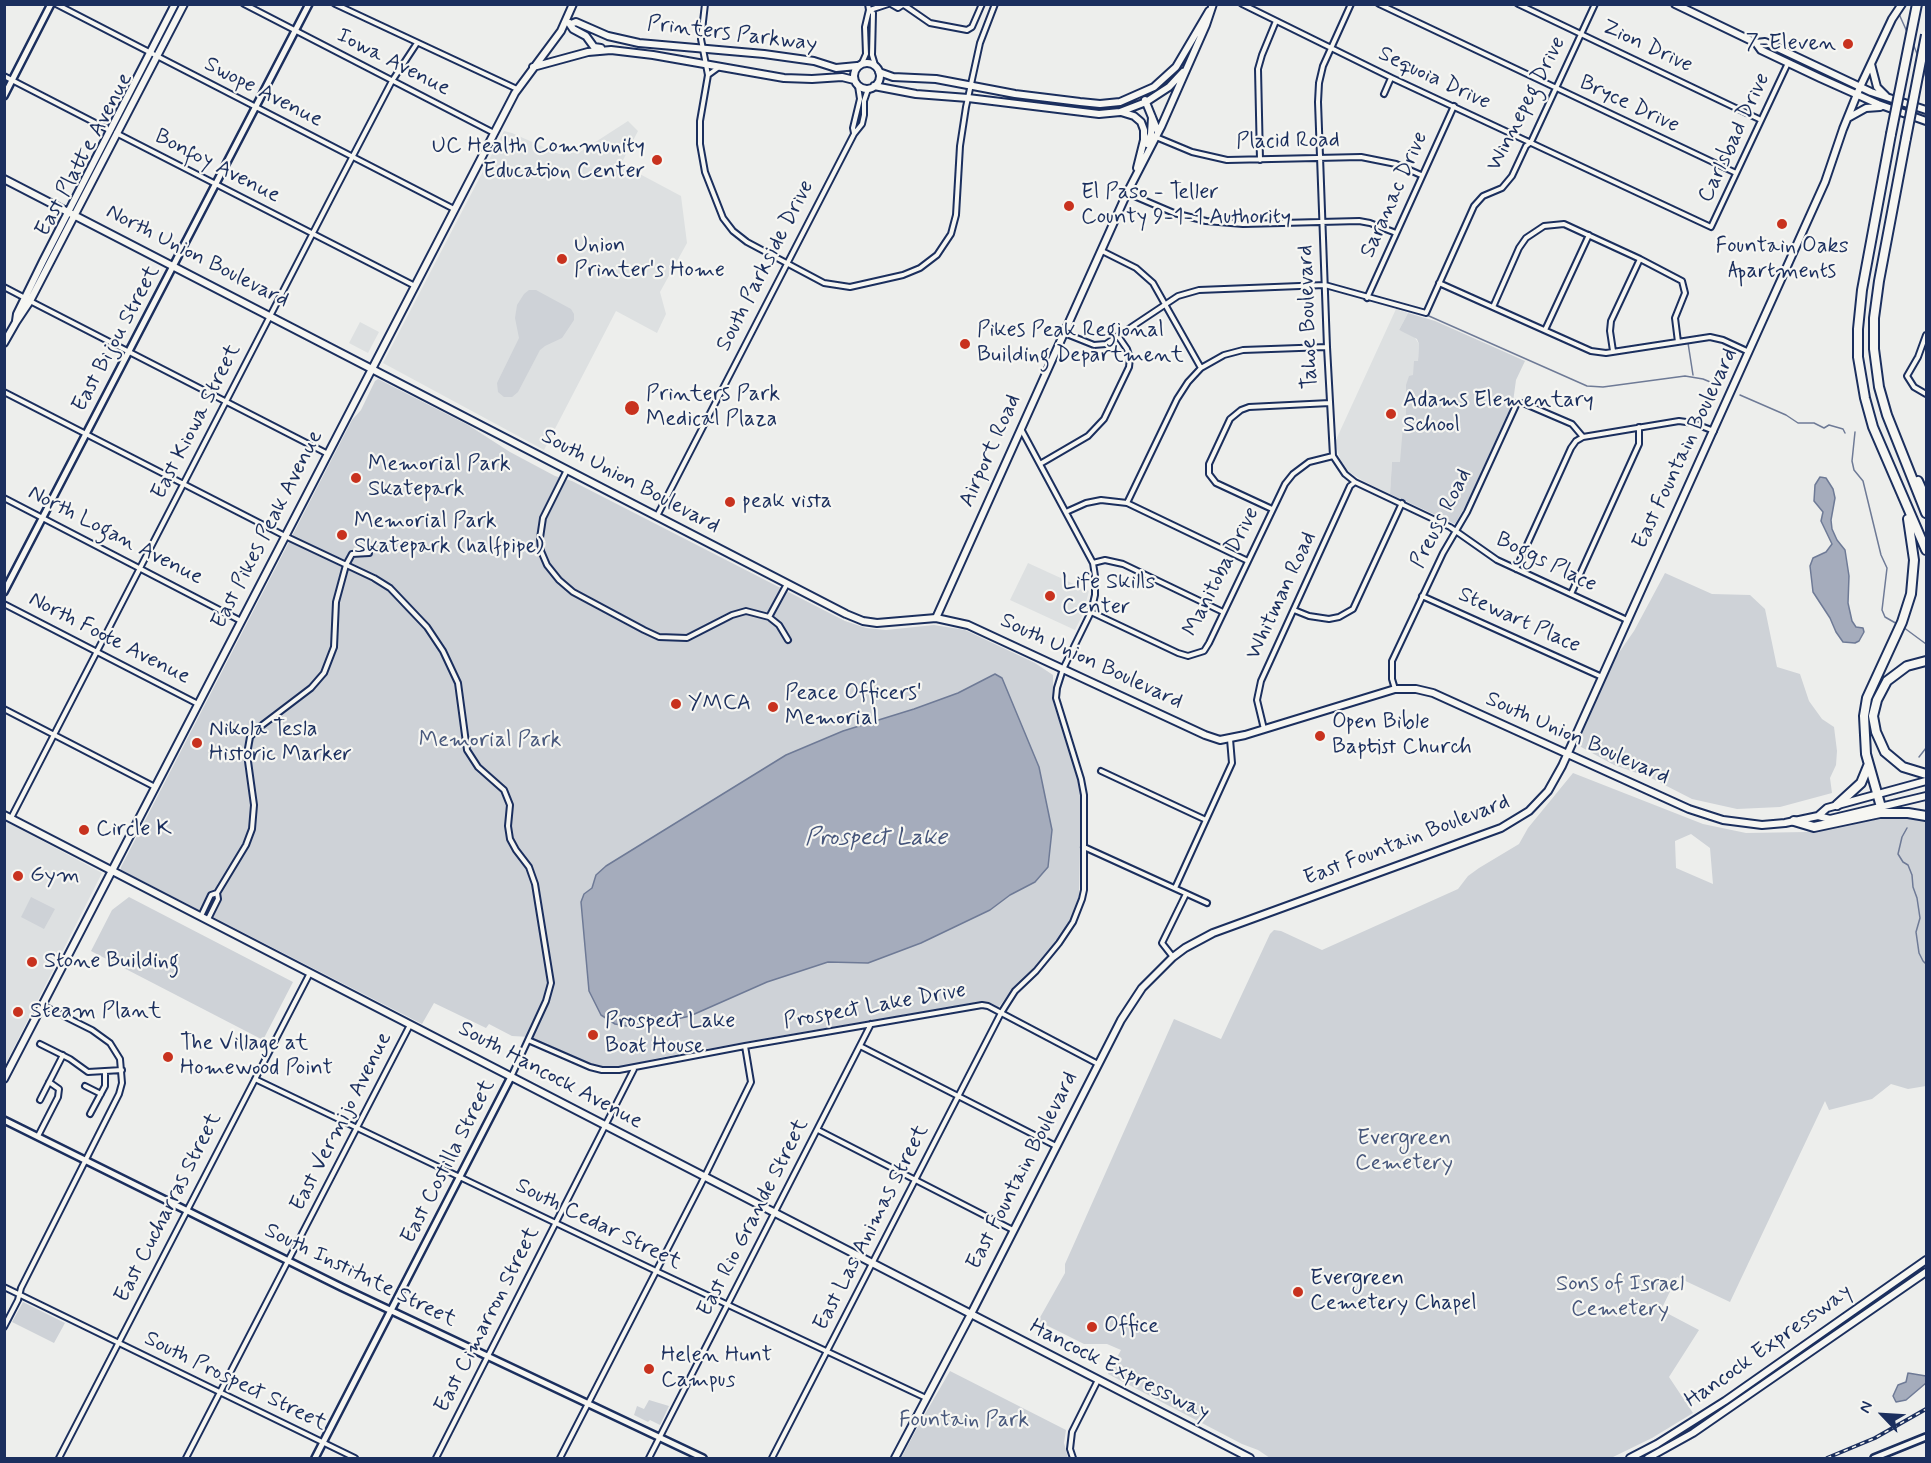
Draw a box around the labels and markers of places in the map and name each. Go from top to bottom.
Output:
place label: 7-Eleven [1746,31,1836,57]
marker: 7-Eleven [1841,37,1855,51]
place label: UC Health Community Education Center [432,134,645,186]
marker: UC Health Community Education Center [650,153,664,167]
place label: El Paso - Teller County 9-1-1 Authority [1081,180,1291,231]
marker: El Paso - Teller County 9-1-1 Authority [1062,199,1076,213]
marker: Fountain Oaks Apartments [1775,217,1789,231]
place label: Union Printer's Home [574,233,725,284]
place label: Fountain Oaks Apartments [1715,234,1849,286]
marker: Union Printer's Home [555,252,569,266]
place label: Pikes Peak Regional Building Department [977,318,1184,370]
marker: Pikes Peak Regional Building Department [958,337,972,351]
place label: Printers Park Medical Plaza [646,382,780,434]
place label: Adams Elementary School [1403,388,1594,440]
marker: Printers Park Medical Plaza [623,399,641,417]
marker: Adams Elementary School [1384,407,1398,421]
place label: Memorial Park Skatepark [368,452,511,504]
marker: Memorial Park Skatepark [349,471,363,485]
place label: peak vista [742,489,832,515]
marker: peak vista [723,495,737,509]
place label: Memorial Park Skatepark (halfpipe) [354,509,544,560]
marker: Memorial Park Skatepark (halfpipe) [335,528,349,542]
place label: Life Skills Center [1062,570,1155,622]
marker: Life Skills Center [1043,589,1057,603]
place label: Peace Officers' Memorial [785,681,922,732]
place label: YMCA [688,691,751,717]
marker: YMCA [669,697,683,711]
marker: Peace Officers' Memorial [766,700,780,714]
place label: Open Bible Baptist Church [1332,710,1472,762]
place label: Nikola Tesla Historic Marker [209,717,352,768]
marker: Open Bible Baptist Church [1313,729,1327,743]
marker: Nikola Tesla Historic Marker [190,736,204,750]
place label: Circle K [96,817,172,843]
marker: Circle K [77,823,91,837]
place label: Gym [30,863,80,889]
marker: Gym [11,869,25,883]
place label: Stone Building [44,949,179,975]
marker: Stone Building [25,955,39,969]
place label: Steam Plant [30,999,161,1025]
marker: Steam Plant [11,1005,25,1019]
place label: Prospect Lake Boat House [605,1009,735,1060]
marker: Prospect Lake Boat House [586,1028,600,1042]
place label: The Village at Homewood Point [180,1031,333,1082]
marker: The Village at Homewood Point [161,1050,175,1064]
place label: Evergreen Cemetery Chapel [1310,1266,1477,1318]
marker: Evergreen Cemetery Chapel [1291,1285,1305,1299]
place label: Office [1104,1314,1159,1340]
marker: Office [1085,1320,1099,1334]
place label: Helen Hunt Campus [661,1343,772,1394]
marker: Helen Hunt Campus [642,1362,656,1376]

